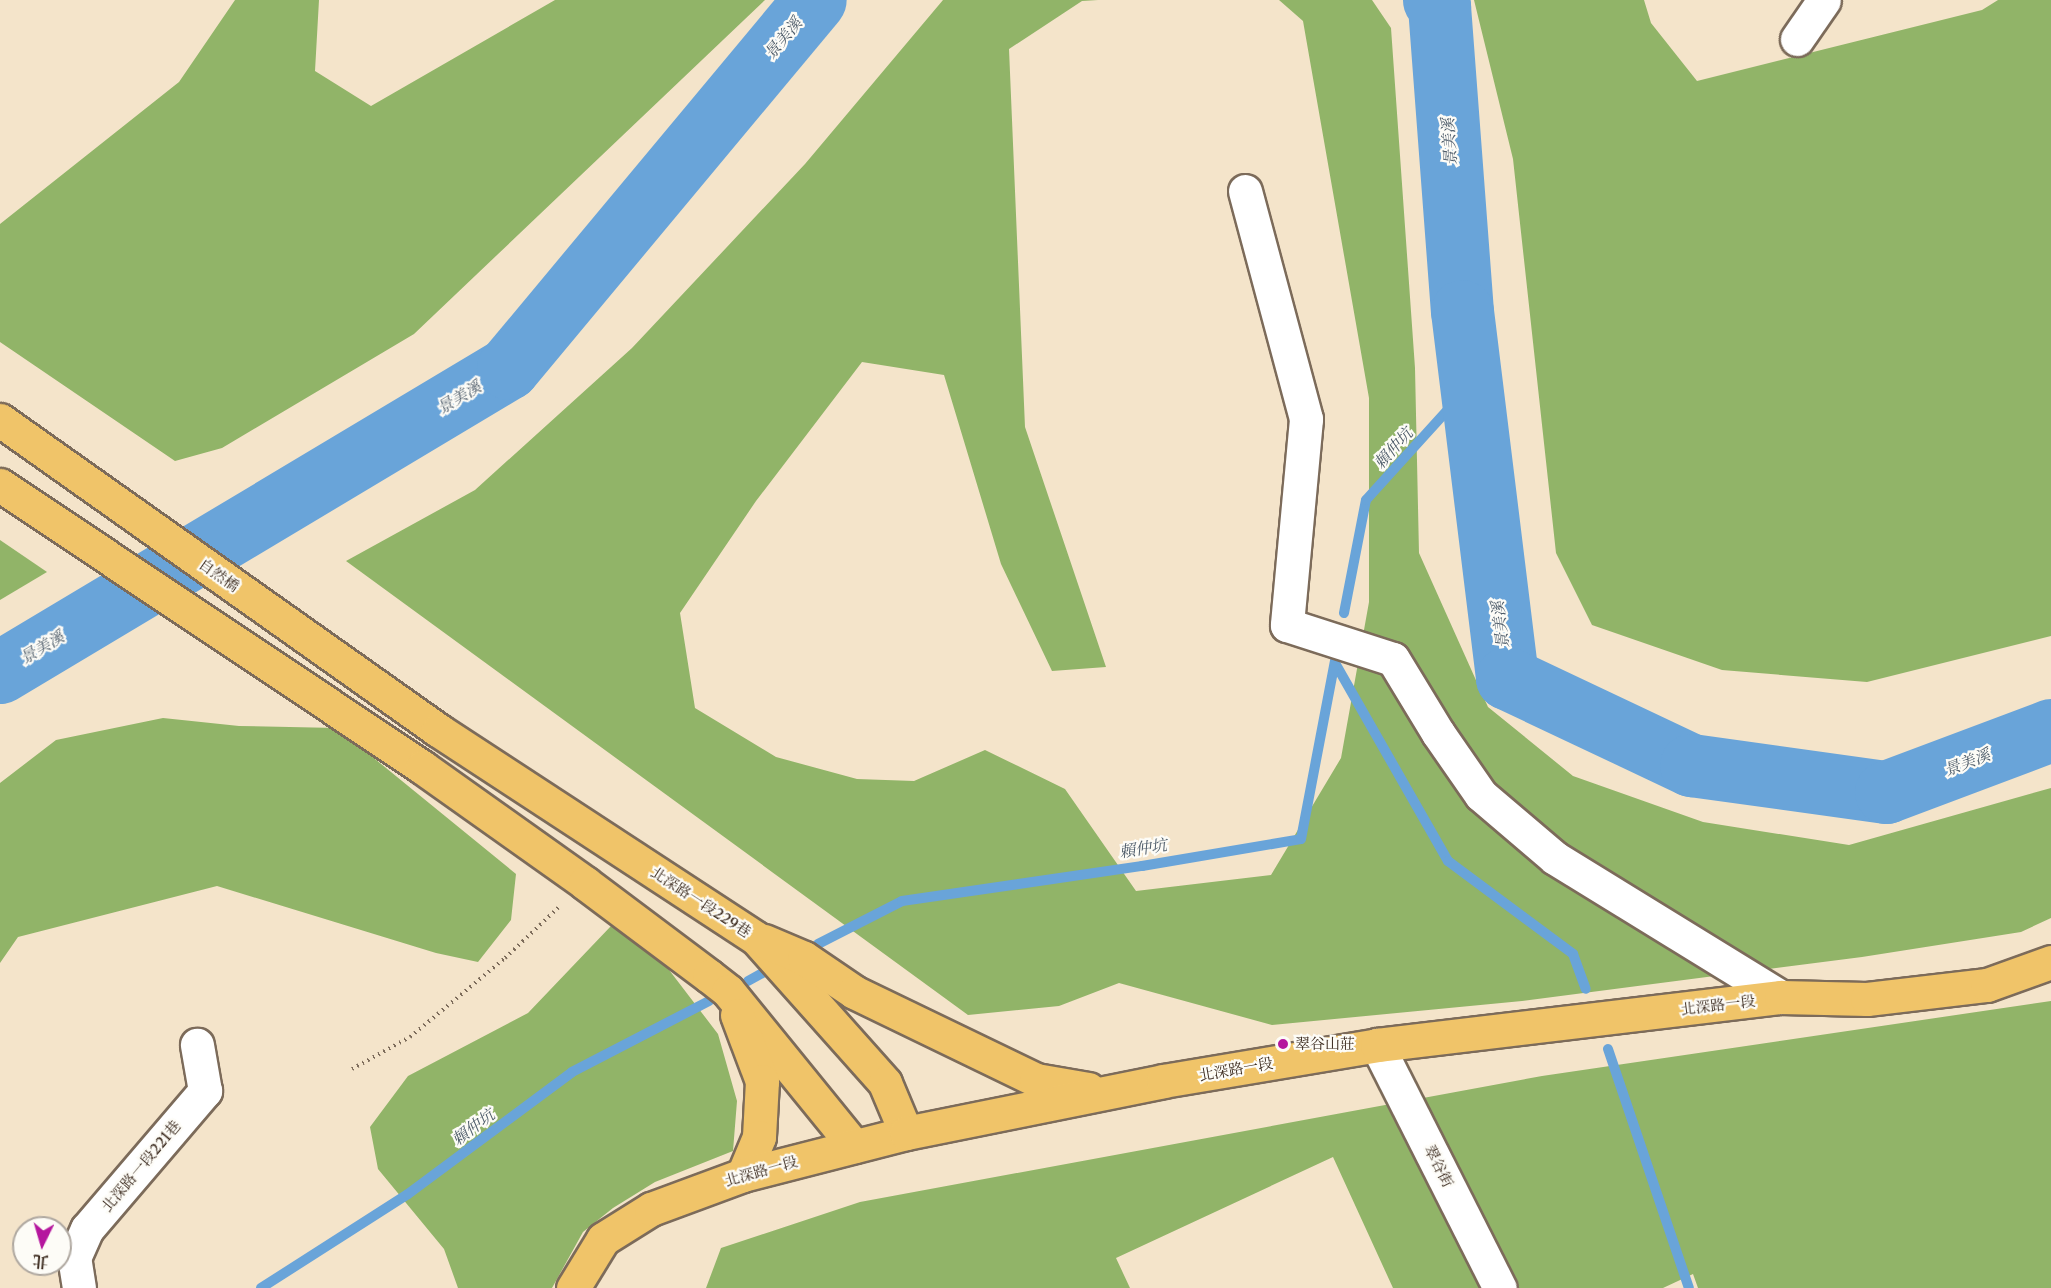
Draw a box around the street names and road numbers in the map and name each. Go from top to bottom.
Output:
street label: 自然橋 [195,555,243,595]
street label: 北深路一段229巷 [647,863,755,941]
street label: 北深路一段 [1680,991,1756,1019]
street label: 北深路一段 [1198,1054,1274,1084]
street label: 北深路一段221巷 [98,1117,184,1215]
street label: 翠谷街 [1421,1142,1457,1190]
street label: 北深路一段 [722,1152,800,1190]

